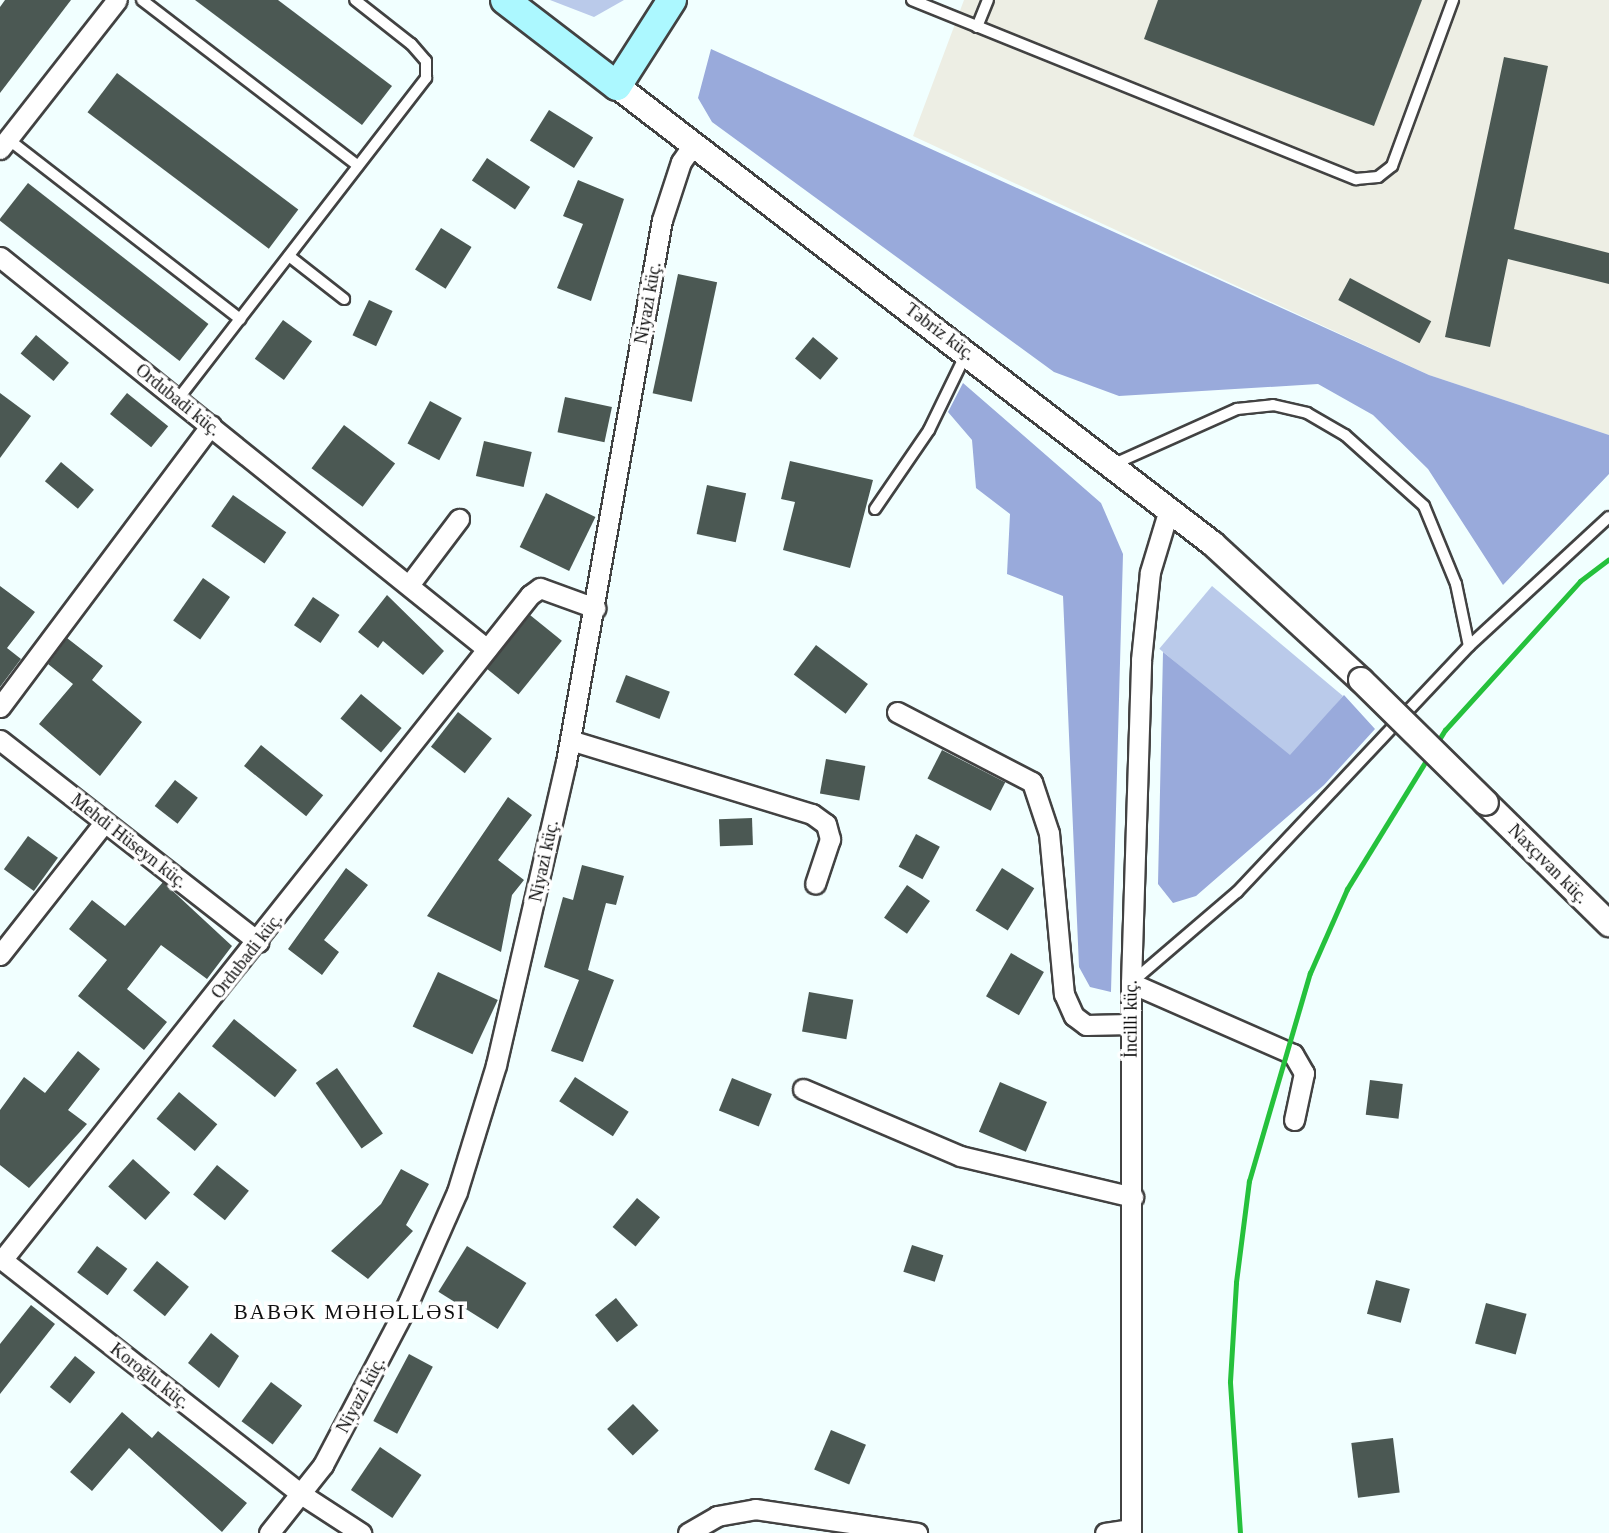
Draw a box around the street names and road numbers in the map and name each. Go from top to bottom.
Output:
street label: Niyazi küç. [630,260,666,346]
street label: Təbriz küç. [901,299,979,365]
street label: Ordubadi küç. [131,359,225,441]
street label: Mehdi Hüseyn küç. [67,789,191,893]
street label: Niyazi küç. [525,818,563,904]
street label: Naxçıvan küç. [1504,820,1592,908]
street label: Ordubadi küç. [207,909,287,1003]
street label: İncilli küç. [1120,980,1142,1058]
street label: Koroğlu küç. [106,1338,194,1414]
street label: Niyazi küç. [332,1353,390,1437]

